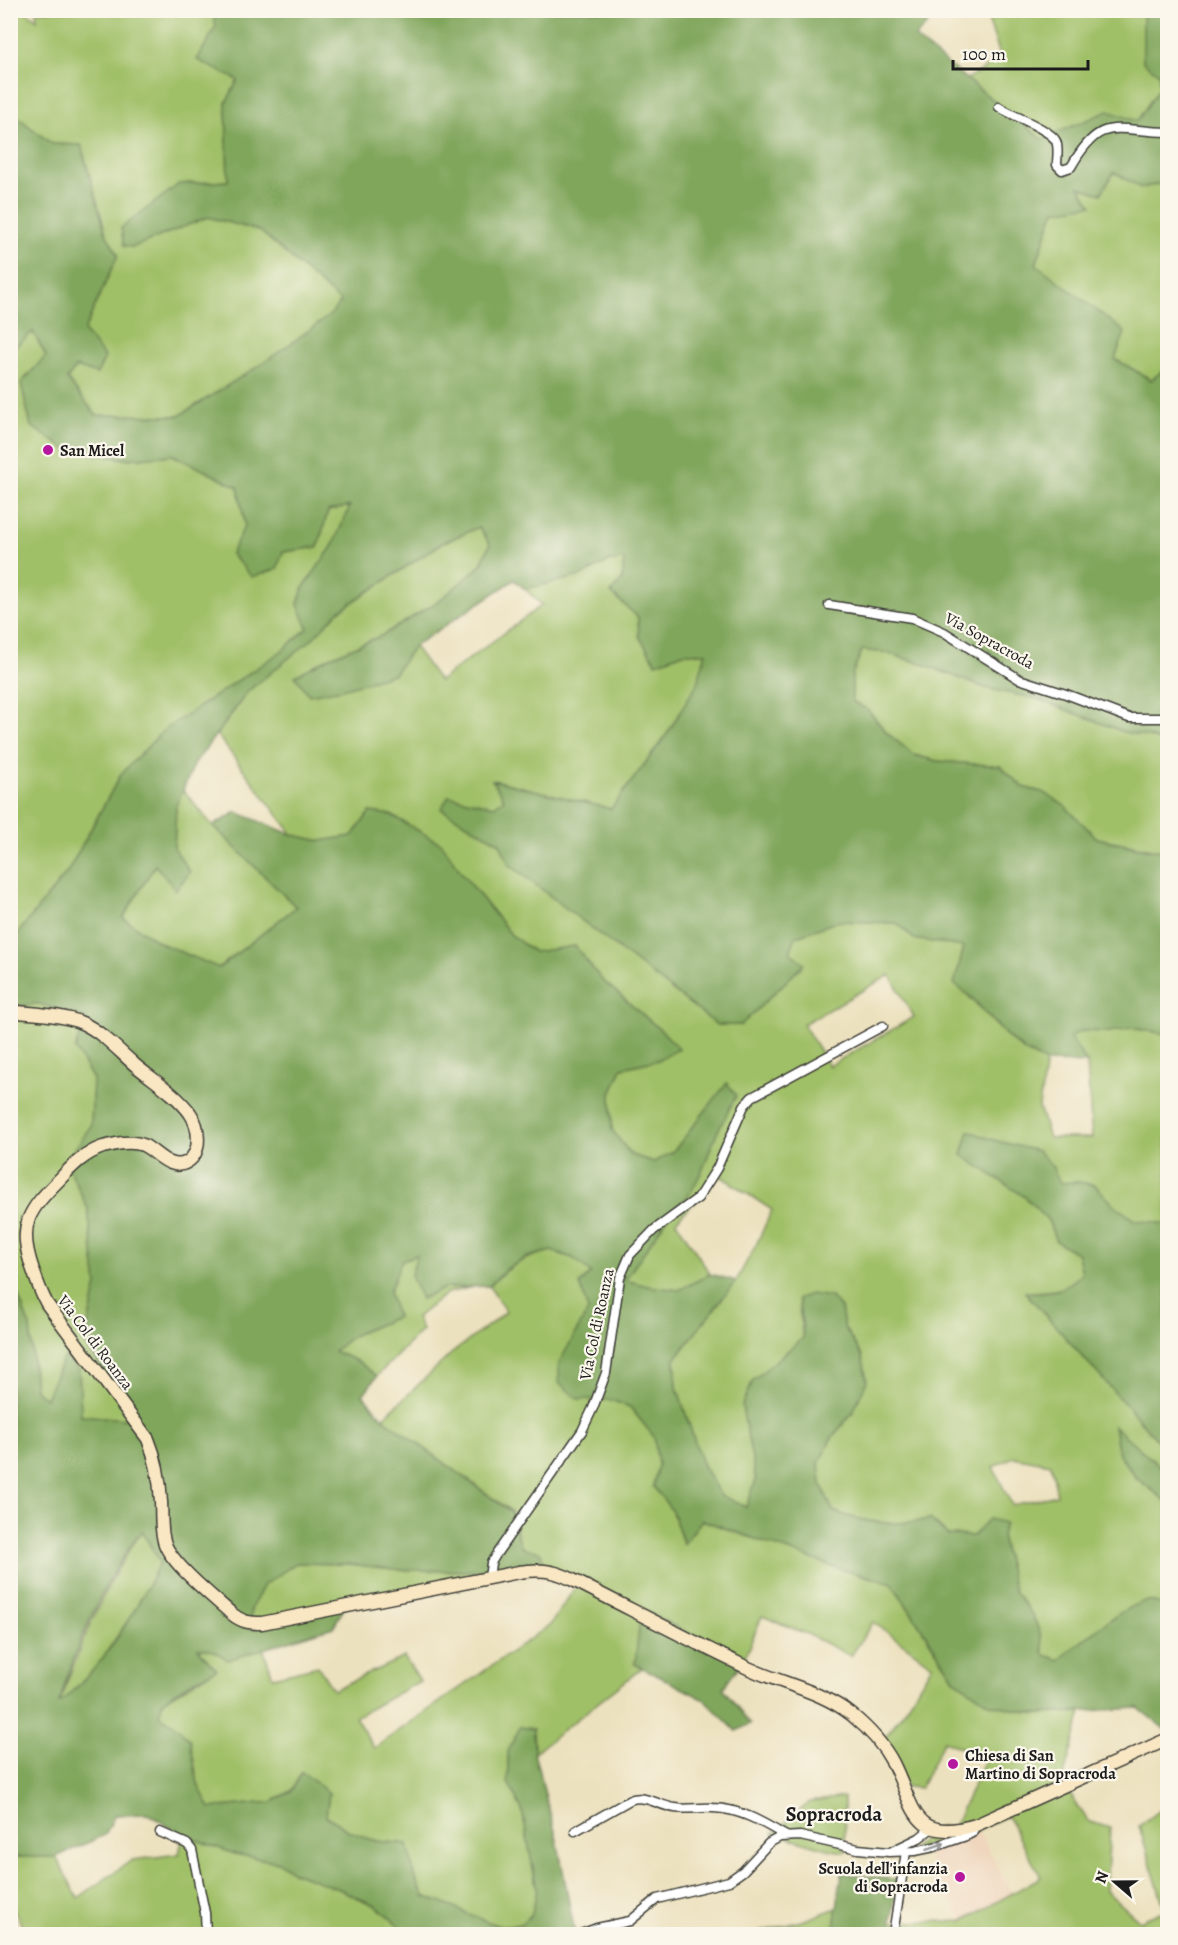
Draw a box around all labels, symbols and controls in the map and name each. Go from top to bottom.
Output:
scale bar [953,33,1088,71]
text: 100 m [962,42,1006,66]
place label: San Micel [60,440,125,462]
marker: San Micel [41,443,55,457]
street label: Via Sopracroda [940,607,1039,675]
street label: Via Col di Roanza [574,1266,620,1383]
street label: Via Col di Roanza [52,1290,138,1395]
place label: Chiesa di San Martino di Sopracroda [965,1745,1116,1785]
marker: Chiesa di San Martino di Sopracroda [946,1757,960,1771]
district label: Sopracroda [786,1801,883,1828]
one-way arrow [926,1840,945,1851]
north arrow [1085,1852,1145,1912]
place label: Scuola dell'infanzia di Sopracroda [818,1858,948,1898]
text: N [1090,1868,1114,1886]
marker: Scuola dell'infanzia di Sopracroda [953,1870,967,1884]

